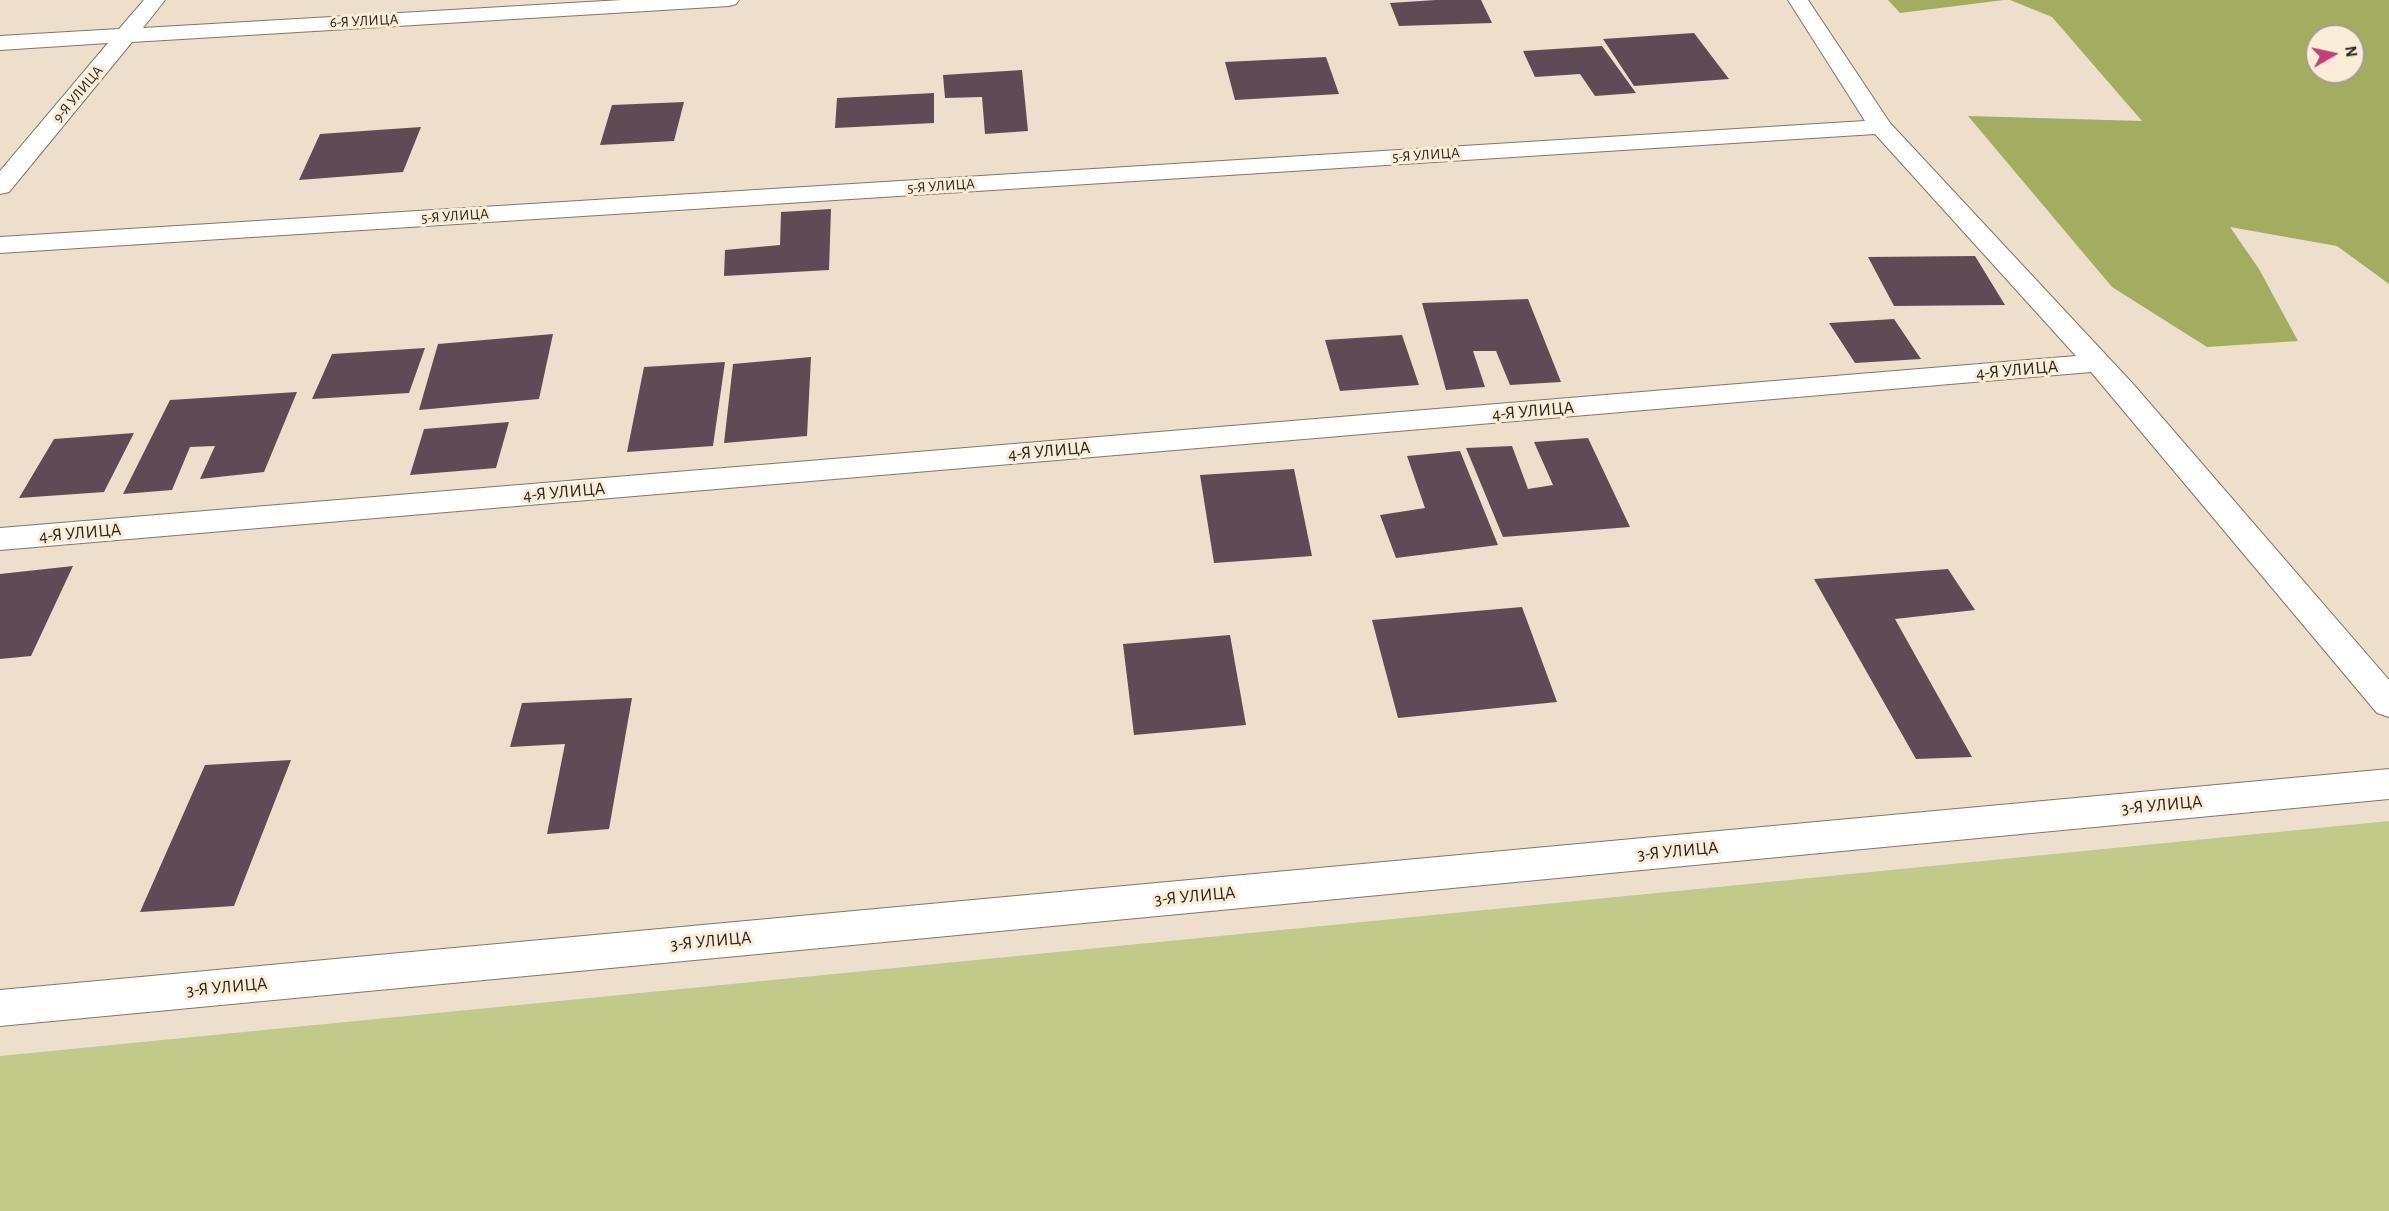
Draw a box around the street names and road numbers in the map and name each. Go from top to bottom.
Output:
street label: 6-Я УЛИЦА [329,10,399,32]
street label: 9-Я УЛИЦА [49,62,107,126]
street label: 5-Я УЛИЦА [1392,144,1460,166]
street label: 5-Я УЛИЦА [907,175,975,197]
street label: 5-Я УЛИЦА [421,205,489,227]
street label: 4-Я УЛИЦА [1975,356,2059,384]
street label: 4-Я УЛИЦА [1491,397,1575,425]
street label: 4-Я УЛИЦА [1007,437,1091,465]
street label: 4-Я УЛИЦА [522,478,606,506]
street label: 4-Я УЛИЦА [38,519,122,547]
street label: 3-Я УЛИЦА [2121,791,2203,819]
street label: 3-Я УЛИЦА [1637,837,1719,865]
street label: 3-Я УЛИЦА [1154,882,1236,910]
street label: 3-Я УЛИЦА [670,927,752,955]
street label: 3-Я УЛИЦА [186,973,268,1001]

